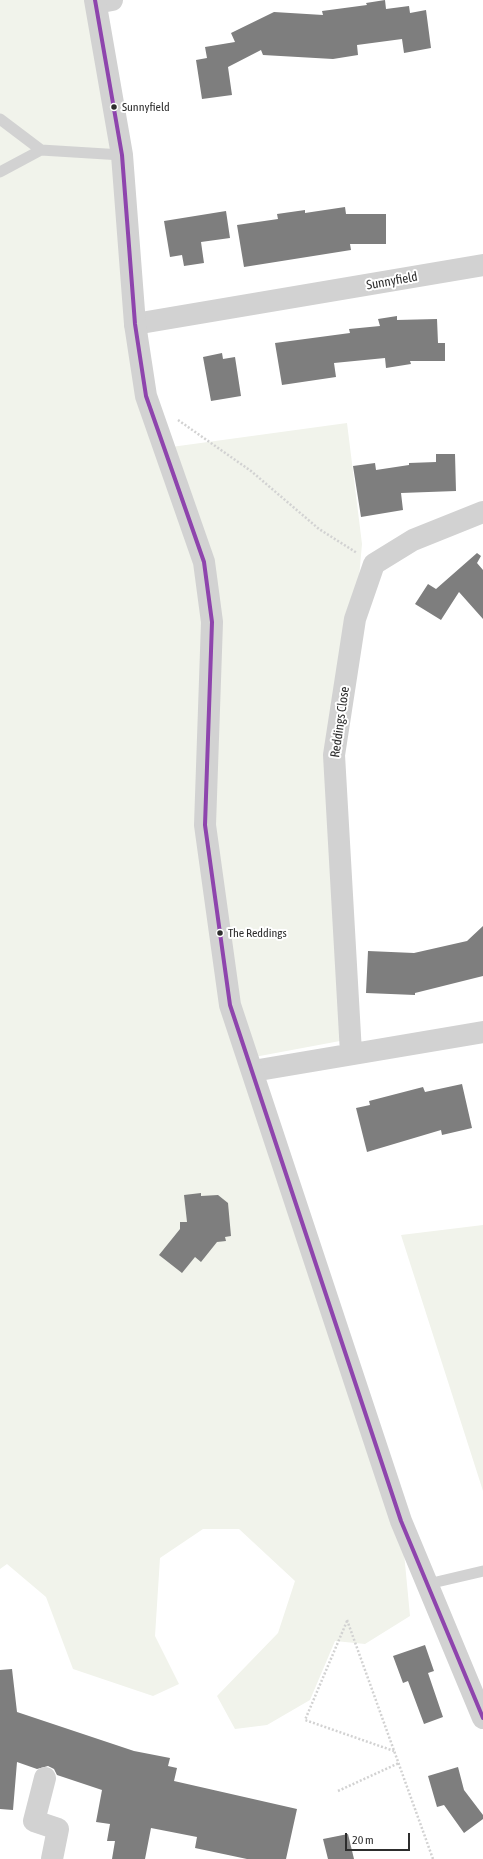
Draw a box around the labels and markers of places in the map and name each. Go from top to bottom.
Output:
place label: Sunnyfield [122,100,170,114]
marker: Sunnyfield [109,102,119,112]
place label: The Reddings [228,926,287,940]
marker: The Reddings [215,928,225,938]

